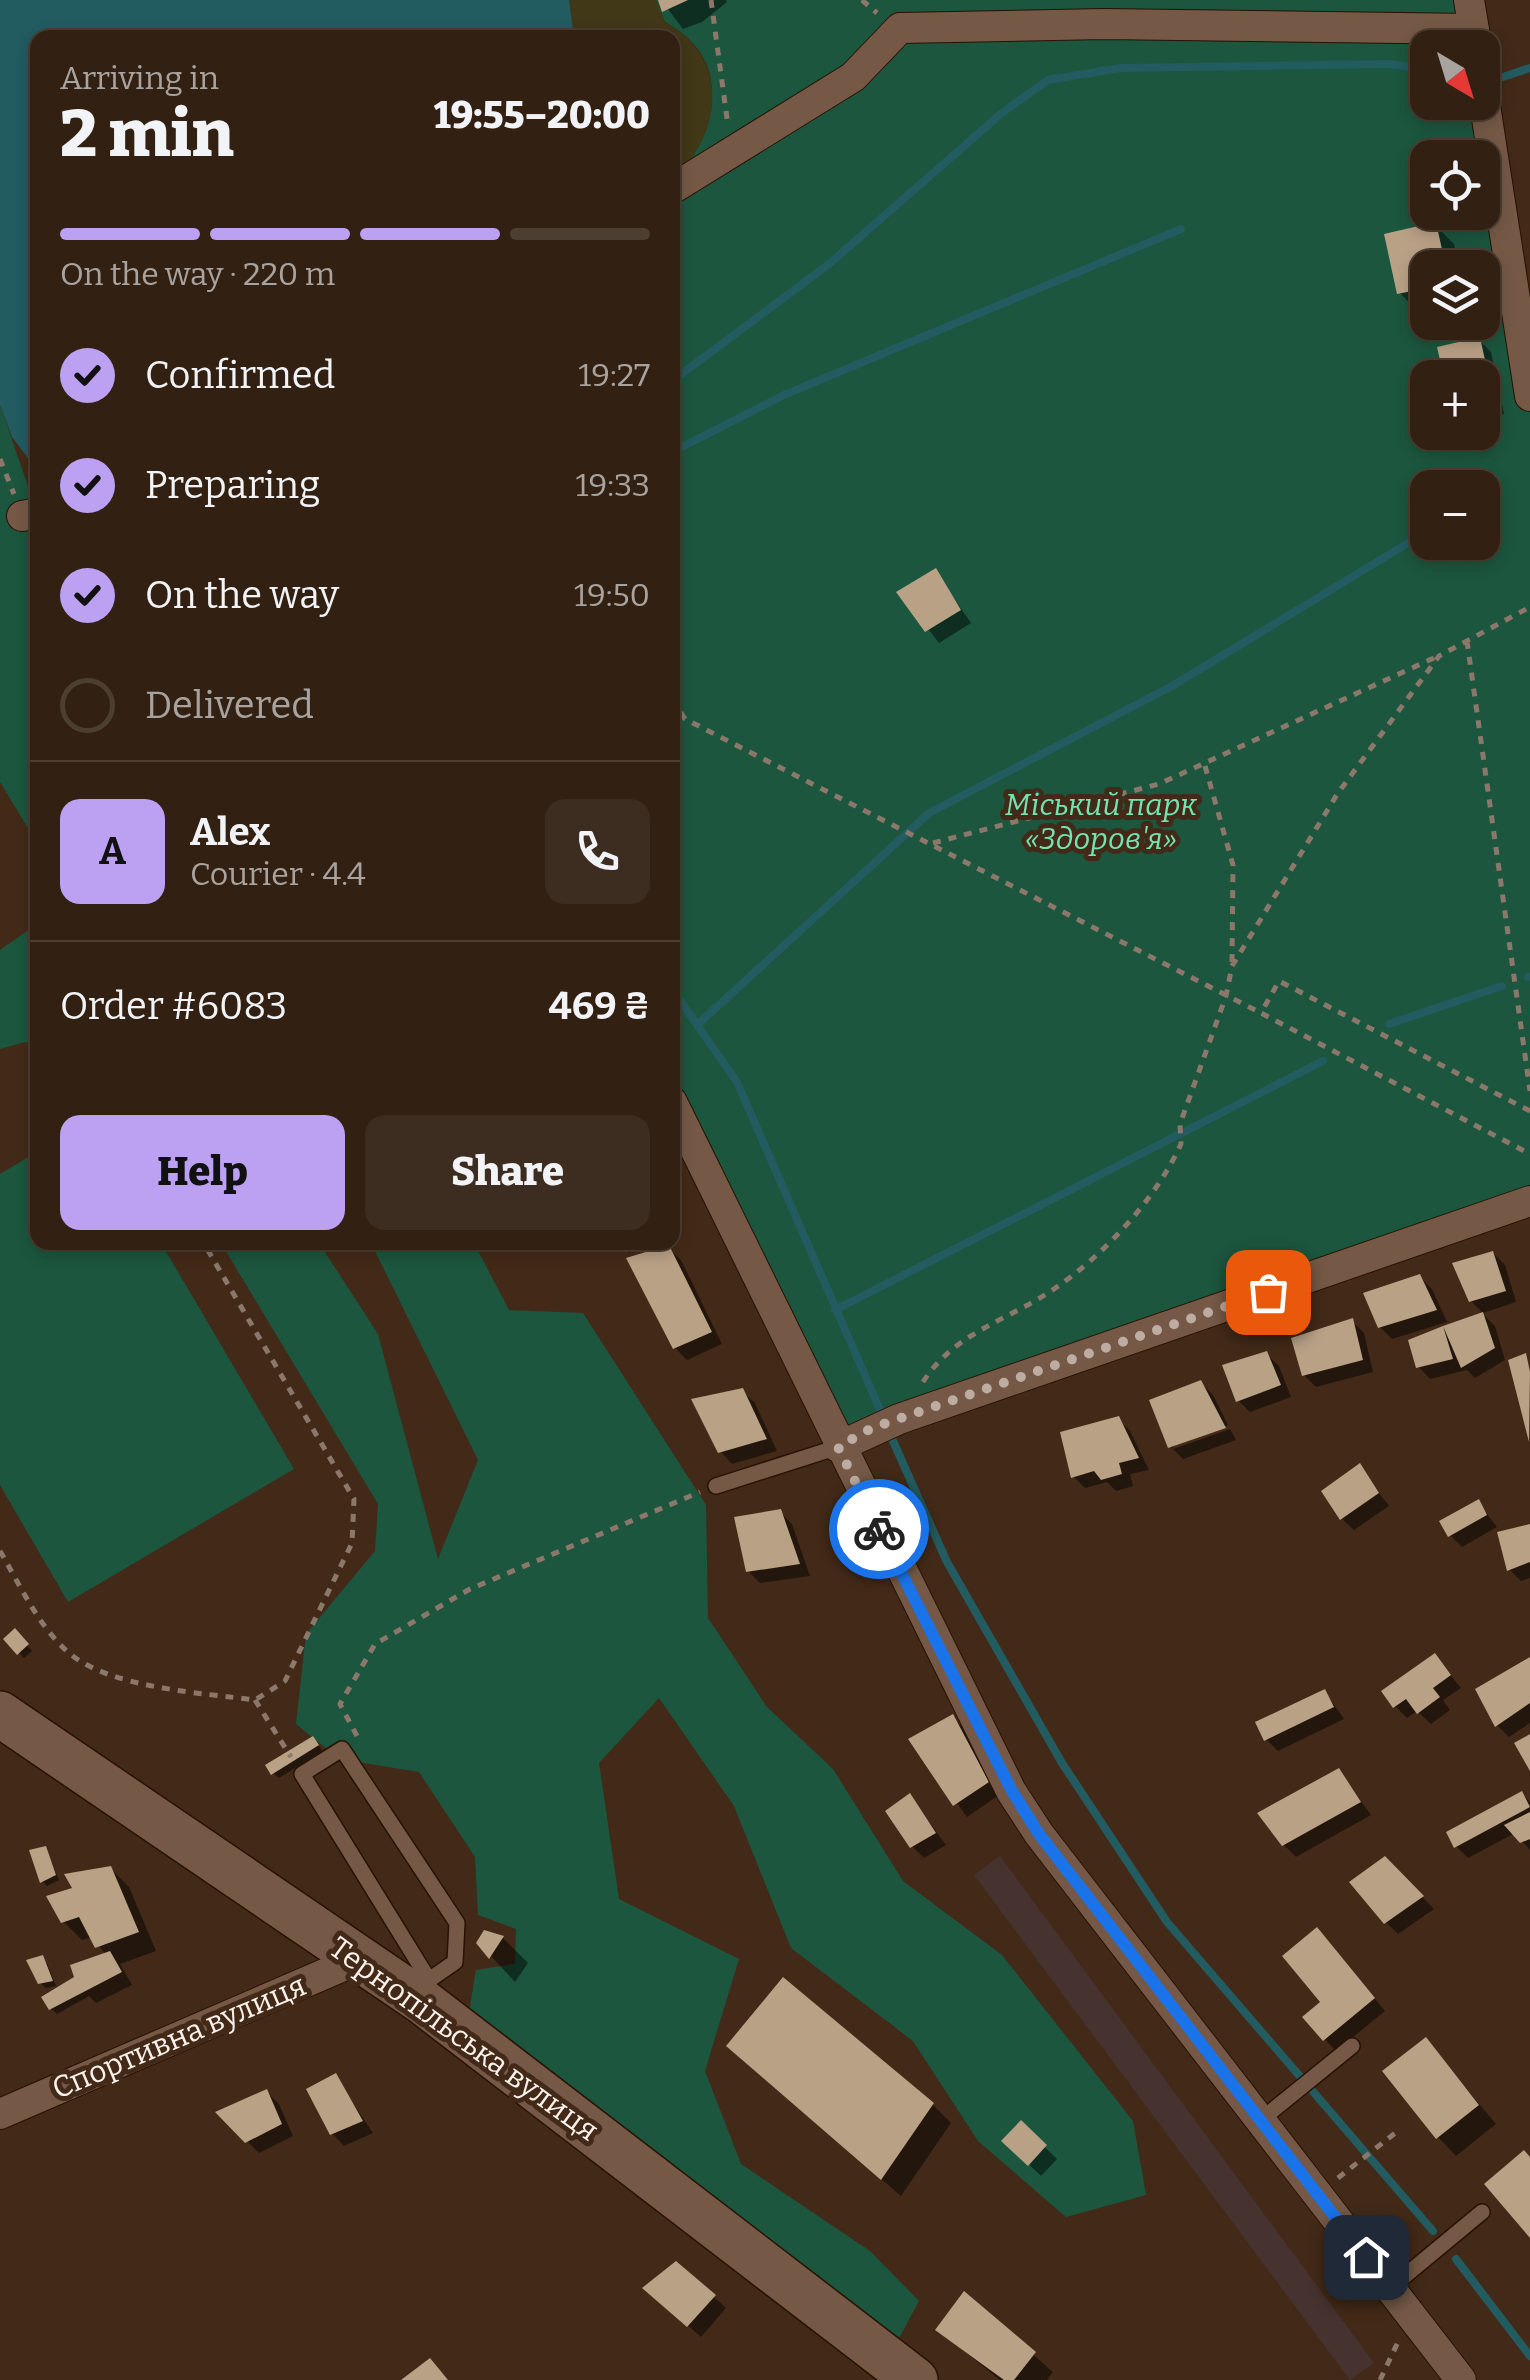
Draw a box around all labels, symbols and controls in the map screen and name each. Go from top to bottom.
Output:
north arrow [1410,30,1500,120]
map controls [1410,30,1500,560]
text: Arriving in [60,59,219,97]
text: 19:55–20:00 [434,92,650,138]
text: 2 min [60,95,234,173]
button: locate [1410,140,1500,230]
button: layers [1410,250,1500,340]
text: On the way · 220 m [60,255,335,293]
icon: check [60,348,115,403]
text: Confirmed [145,352,335,398]
text: 19:27 [578,356,650,394]
button: + [1410,360,1500,450]
icon: check [60,458,115,513]
text: Preparing [145,462,320,508]
text: 19:33 [576,466,650,504]
button: − [1410,470,1500,560]
icon: check [60,568,115,623]
text: On the way [145,572,339,618]
text: 19:50 [574,576,650,614]
text: Delivered [145,682,314,728]
park label: Міський парк «Здоров'я» [1005,787,1197,857]
button: phone [545,799,650,904]
text: Alex [190,809,270,855]
text: A [99,828,126,874]
text: Courier · 4.4 [190,855,366,893]
text: Order #6083 [60,983,287,1029]
text: 469 ₴ [549,983,650,1029]
button: Help [60,1115,345,1230]
button: Share [365,1115,650,1230]
pin [1226,1250,1311,1335]
icon: bag [1241,1265,1296,1320]
courier [829,1479,929,1579]
icon: bike [852,1502,907,1557]
street label: Тернопільська вулиця [323,1929,605,2149]
street label: Спортивна вулиця [47,1967,311,2107]
pin [1324,2215,1409,2300]
icon: home [1339,2230,1394,2285]

